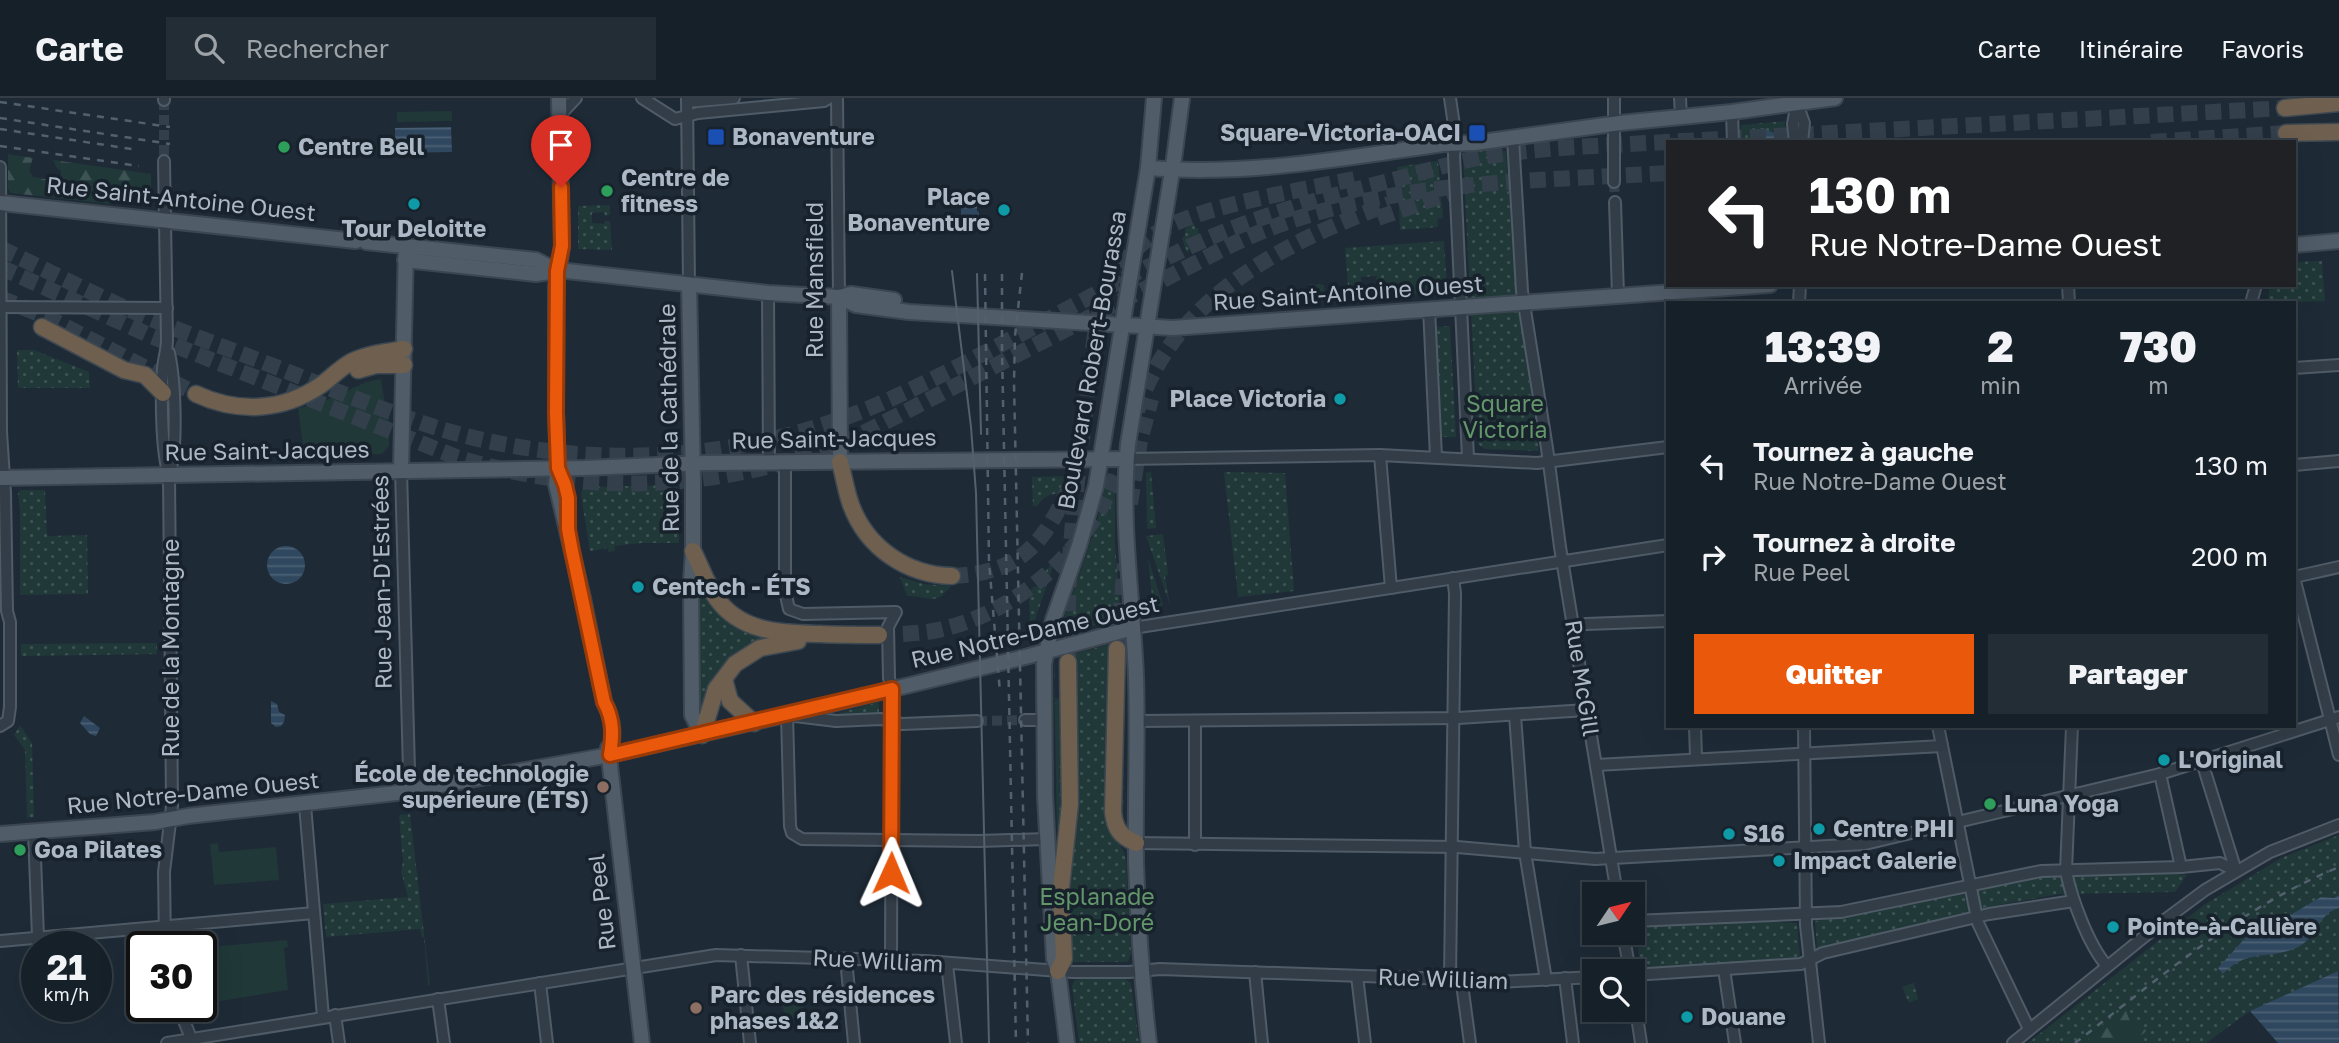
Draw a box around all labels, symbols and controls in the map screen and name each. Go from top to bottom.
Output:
search box [166,17,656,80]
text: Carte [35,29,124,68]
icon: search [190,29,228,67]
text: Rechercher [246,33,389,64]
text: Carte [1978,34,2041,63]
text: Itinéraire [2079,34,2183,63]
text: Favoris [2221,34,2304,63]
pin [531,115,591,187]
place label: Square-Victoria-OACI [1220,118,1461,146]
place label: Bonaventure [732,122,875,150]
marker: Square-Victoria-OACI [1467,123,1487,143]
icon: arrive [542,126,580,164]
marker: Bonaventure [706,127,726,147]
place label: Centre Bell [298,132,424,160]
marker: Centre Bell [276,139,292,155]
place label: Centre de fitness [621,163,730,217]
text: 130 m [1809,165,1951,224]
icon: left [1694,168,1785,259]
street label: Rue Saint-Antoine Ouest [45,170,317,226]
place label: Place Bonaventure [847,182,990,236]
marker: Centre de fitness [599,183,615,199]
marker: Tour Deloitte [406,196,422,212]
street label: Rue Mansfield [800,202,828,358]
marker: Place Bonaventure [996,202,1012,218]
street label: Boulevard Robert-Bourassa [1051,208,1131,511]
place label: Tour Deloitte [342,214,486,242]
text: Rue Notre-Dame Ouest [1809,225,2162,263]
street label: Rue Saint-Antoine Ouest [1212,269,1484,315]
street label: Rue de la Cathédrale [652,303,684,533]
text: 13:39 [1765,321,1881,371]
text: 2 [1988,321,2014,371]
text: 730 [2120,321,2197,371]
text: Arrivée [1784,371,1862,399]
text: min [1980,371,2021,399]
text: m [2148,371,2169,399]
place label: Place Victoria [1170,384,1326,412]
park label: Square Victoria [1462,389,1548,443]
marker: Place Victoria [1332,391,1348,407]
street label: Rue Saint-Jacques [731,422,937,454]
street label: Rue Saint-Jacques [164,434,370,466]
text: Tournez à gauche [1753,436,1974,467]
icon: left [1694,447,1732,485]
text: 130 m [2195,450,2268,481]
text: Rue Notre-Dame Ouest [1753,467,2007,495]
street label: Rue Jean-D'Estrées [365,475,397,689]
text: Tournez à droite [1753,527,1956,558]
icon: right [1694,538,1732,576]
street label: Rue de la Montagne [156,539,184,757]
text: 200 m [2191,541,2268,572]
text: Rue Peel [1753,558,1850,586]
place label: Centech - ÉTS [652,572,811,600]
marker: Centech - ÉTS [630,579,646,595]
street label: Rue Notre-Dame Ouest [908,589,1162,673]
street label: Rue McGill [1560,618,1606,738]
button: Quitter [1694,634,1974,714]
button: Partager [1988,634,2268,714]
place label: L'Original [2178,745,2283,773]
marker: L'Original [2156,752,2172,768]
place label: École de technologie supérieure (ÉTS) [354,759,589,813]
street label: Rue Notre-Dame Ouest [65,765,321,819]
marker: École de technologie supérieure (ÉTS) [595,779,611,795]
place label: Luna Yoga [2004,789,2119,817]
marker: Luna Yoga [1982,796,1998,812]
place label: Centre PHI [1833,814,1955,842]
place label: S16 [1743,819,1785,847]
marker: Centre PHI [1811,821,1827,837]
marker: S16 [1721,826,1737,842]
place label: Goa Pilates [34,835,162,863]
position arrow [854,836,928,910]
marker: Goa Pilates [12,842,28,858]
place label: Impact Galerie [1793,846,1957,874]
street label: Rue Peel [581,852,621,952]
marker: Impact Galerie [1771,853,1787,869]
park label: Esplanade Jean-Doré [1039,882,1155,936]
north arrow [1582,882,1645,945]
map controls [1582,882,1645,1022]
place label: Pointe-à-Callière [2127,912,2317,940]
marker: Pointe-à-Callière [2105,919,2121,935]
speed limit sign: 30 [126,931,217,1022]
street label: Rue William [812,943,944,977]
text: 21 [47,946,86,988]
button: search [1582,959,1645,1022]
street label: Rue William [1377,962,1509,994]
place label: Parc des résidences phases 1&2 [710,980,935,1034]
text: km/h [44,983,89,1005]
marker: Parc des résidences phases 1&2 [688,1000,704,1016]
place label: Douane [1701,1002,1786,1030]
marker: Douane [1679,1009,1695,1025]

